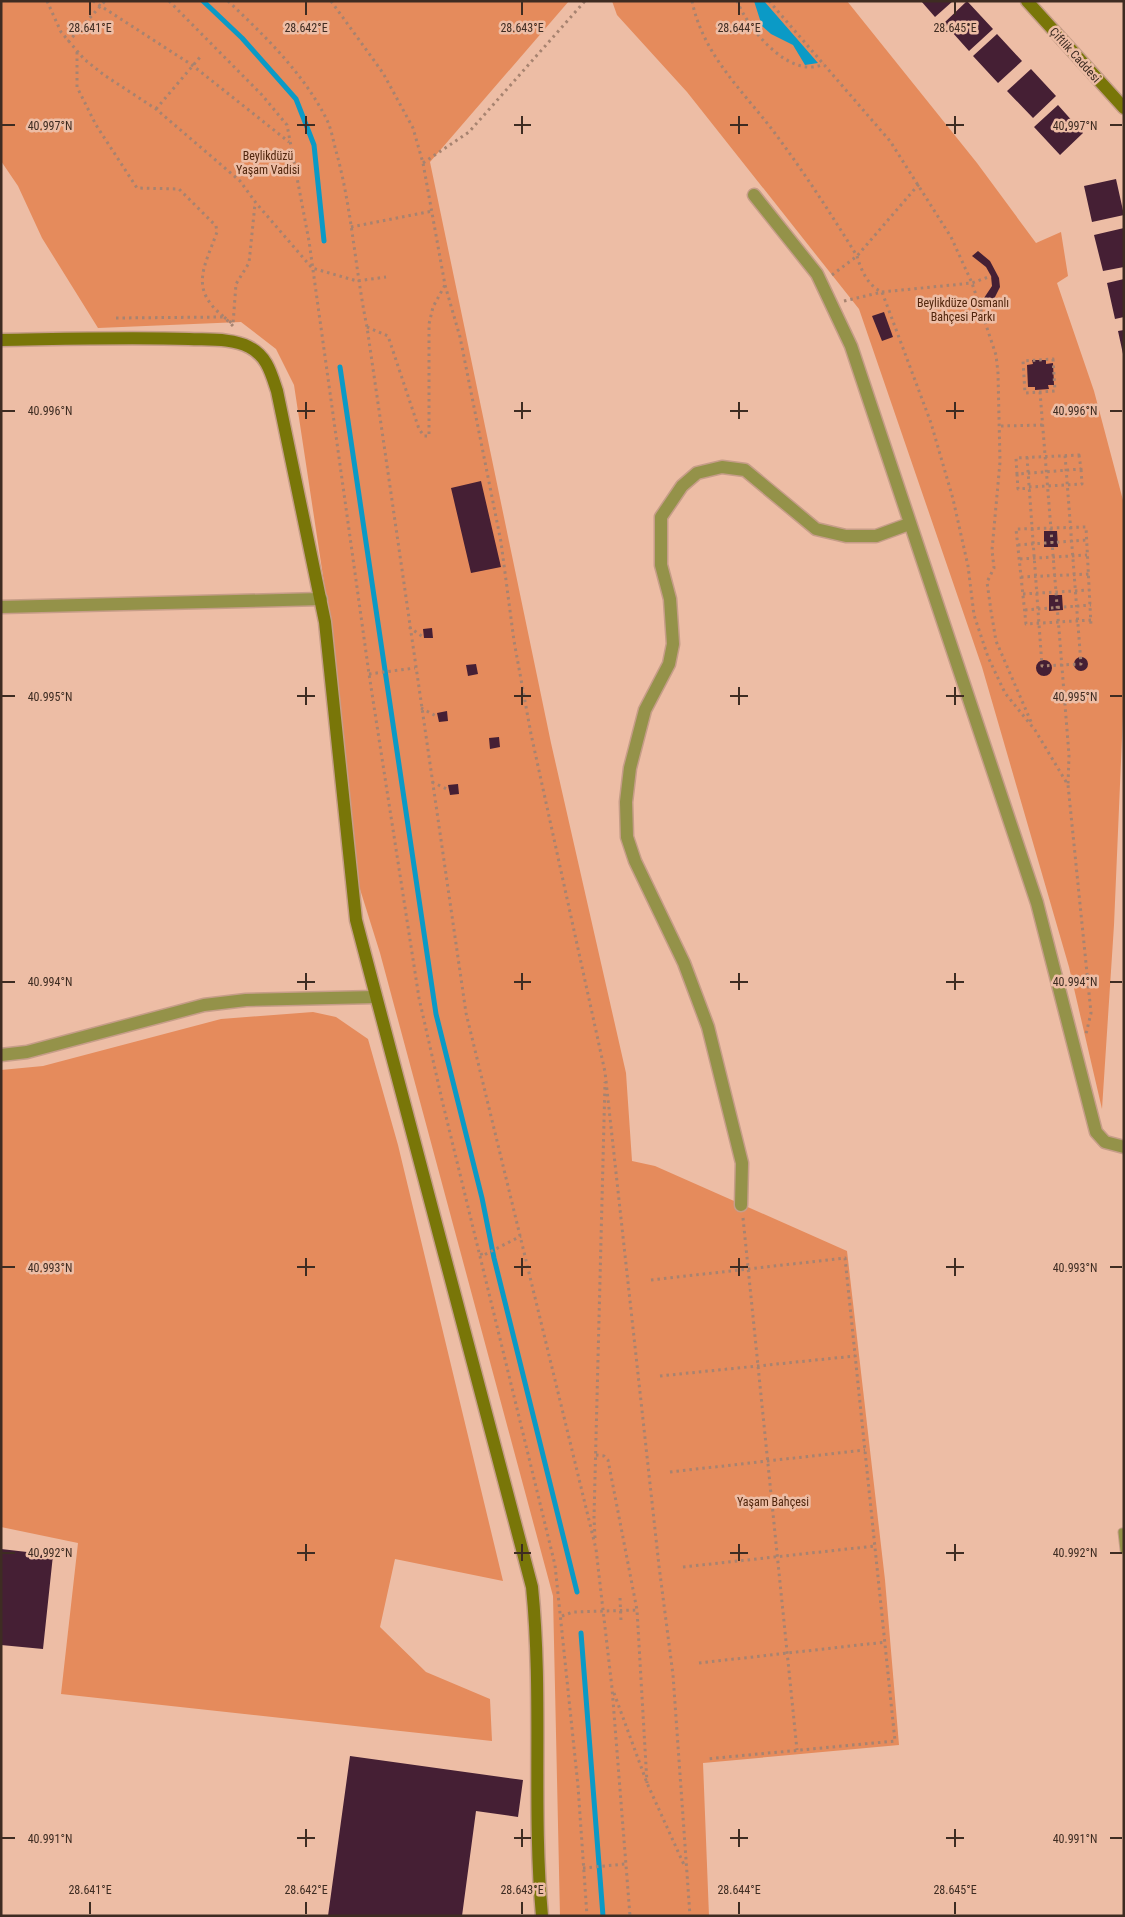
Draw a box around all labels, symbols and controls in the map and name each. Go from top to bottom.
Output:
text: 28.641°E [68,21,112,35]
text: 28.642°E [284,21,328,35]
text: 28.643°E [500,21,544,35]
text: 28.644°E [717,21,761,35]
text: 28.645°E [933,21,977,35]
street label: Çiftlik Caddesi [1047,25,1103,85]
text: 40.997°N [28,119,72,133]
text: 40.997°N [1053,119,1097,133]
park label: Beylikdüzü Yaşam Vadisi [236,149,300,177]
park label: Beylikdüze Osmanlı Bahçesi Parkı [917,296,1009,324]
text: 40.996°N [28,404,72,418]
text: 40.996°N [1053,404,1097,418]
text: 40.995°N [28,690,72,704]
text: 40.995°N [1053,690,1097,704]
text: 40.994°N [28,975,72,989]
text: 40.994°N [1053,975,1097,989]
text: 40.993°N [28,1261,72,1275]
text: 40.993°N [1053,1261,1097,1275]
park label: Yaşam Bahçesi [737,1495,809,1509]
text: 40.992°N [28,1546,72,1560]
text: 40.992°N [1053,1546,1097,1560]
text: 40.991°N [28,1832,72,1846]
text: 40.991°N [1053,1832,1097,1846]
text: 28.641°E [68,1883,112,1897]
text: 28.642°E [284,1883,328,1897]
text: 28.643°E [500,1883,544,1897]
text: 28.644°E [717,1883,761,1897]
text: 28.645°E [933,1883,977,1897]

